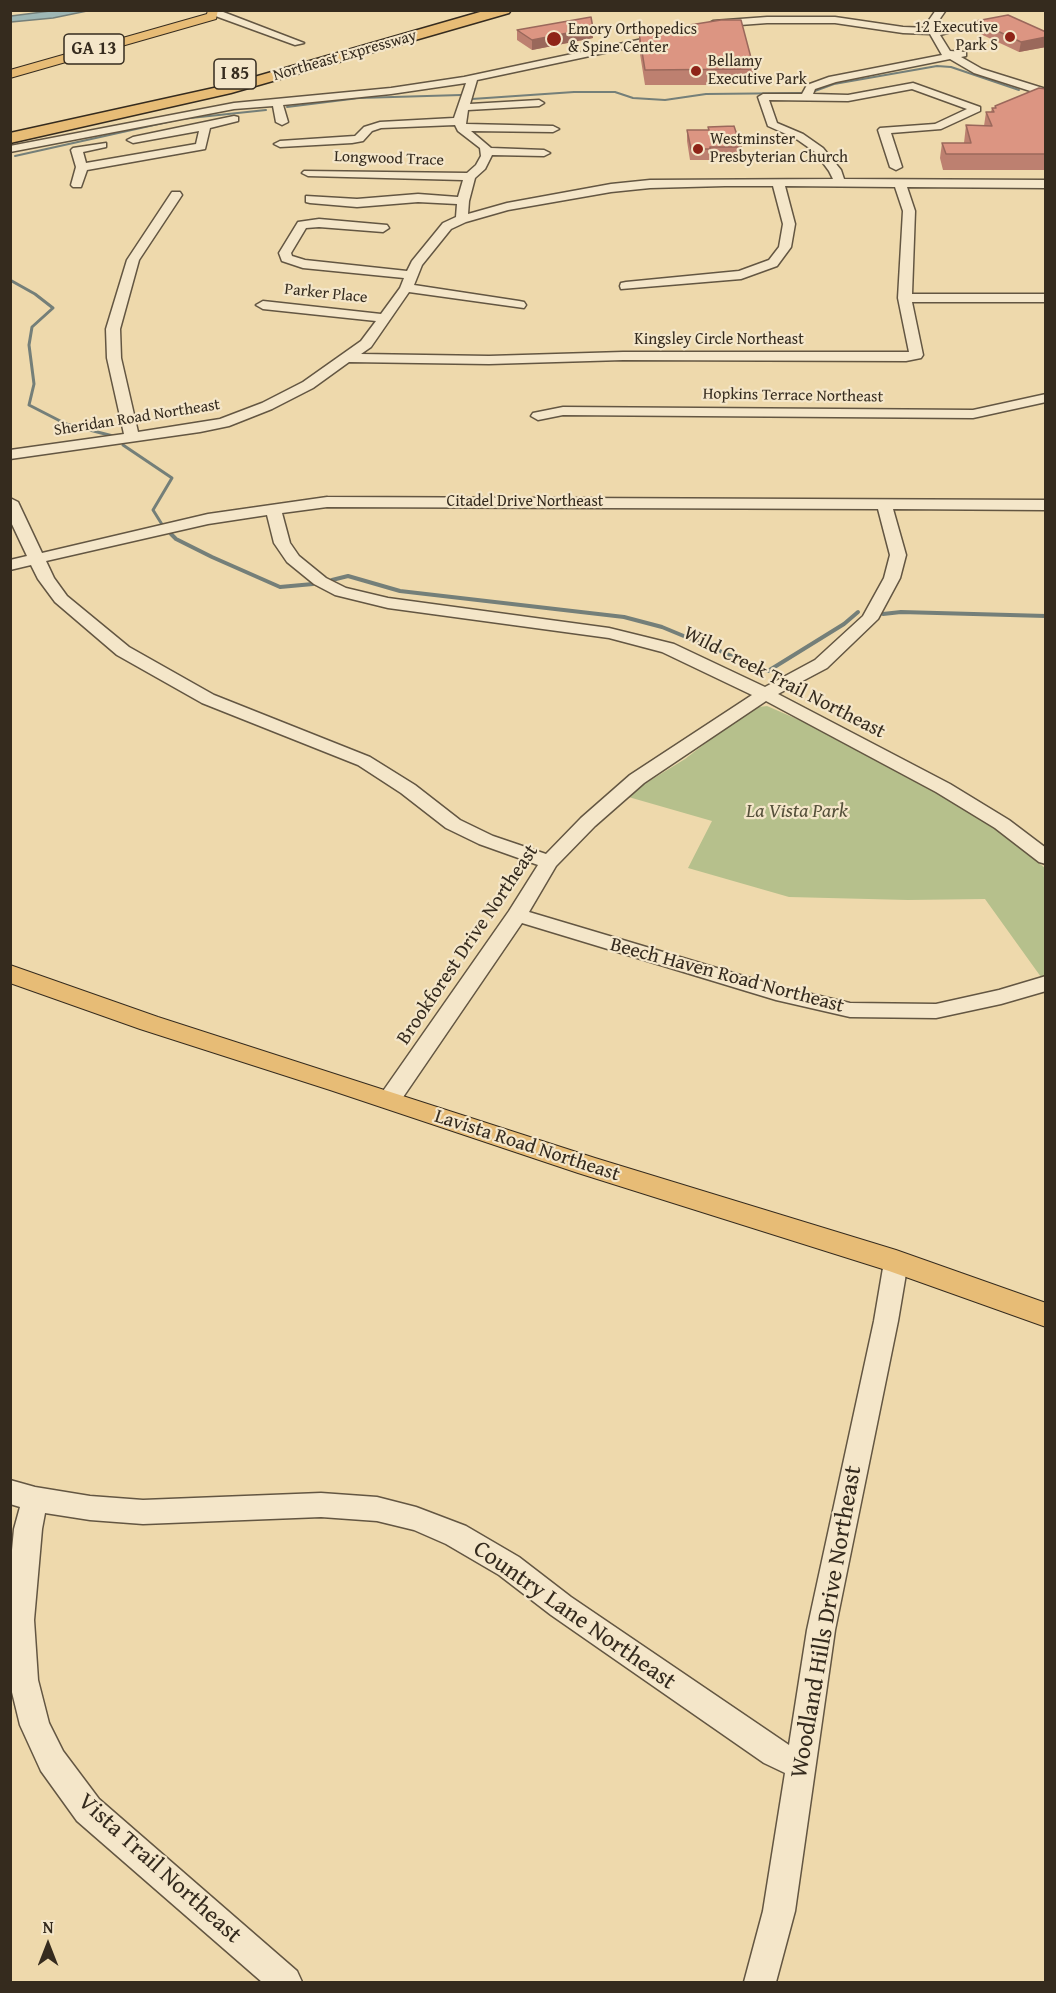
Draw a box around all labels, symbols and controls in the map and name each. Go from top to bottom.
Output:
place label: 12 Executive Park S [915,18,998,56]
place label: Emory Orthopedics & Spine Center [568,20,697,58]
street label: Northeast Expressway [271,26,419,86]
marker: Emory Orthopedics & Spine Center [545,30,563,48]
marker: 12 Executive Park S [1003,30,1017,44]
road number: GA 13 [64,34,124,64]
place label: Bellamy Executive Park [708,52,807,90]
road number: I 85 [214,59,256,89]
marker: Bellamy Executive Park [689,64,703,78]
place label: Westminster Presbyterian Church [710,130,848,168]
marker: Westminster Presbyterian Church [691,142,705,156]
street label: Longwood Trace [334,147,444,171]
street label: Parker Place [284,280,368,308]
street label: Kingsley Circle Northeast [634,330,804,350]
street label: Hopkins Terrace Northeast [703,385,883,407]
street label: Sheridan Road Northeast [53,395,221,441]
street label: Citadel Drive Northeast [447,492,603,512]
street label: Wild Creek Trail Northeast [679,622,889,744]
park label: La Vista Park [746,800,848,824]
street label: Brookforest Drive Northeast [392,840,544,1050]
street label: Beech Haven Road Northeast [607,933,847,1019]
street label: Lavista Road Northeast [431,1105,623,1187]
street label: Woodland Hills Drive Northeast [785,1463,869,1781]
street label: Country Lane Northeast [467,1535,681,1697]
street label: Vista Trail Northeast [71,1788,247,1950]
north arrow [18,1915,78,1975]
text: N [43,1915,53,1939]

